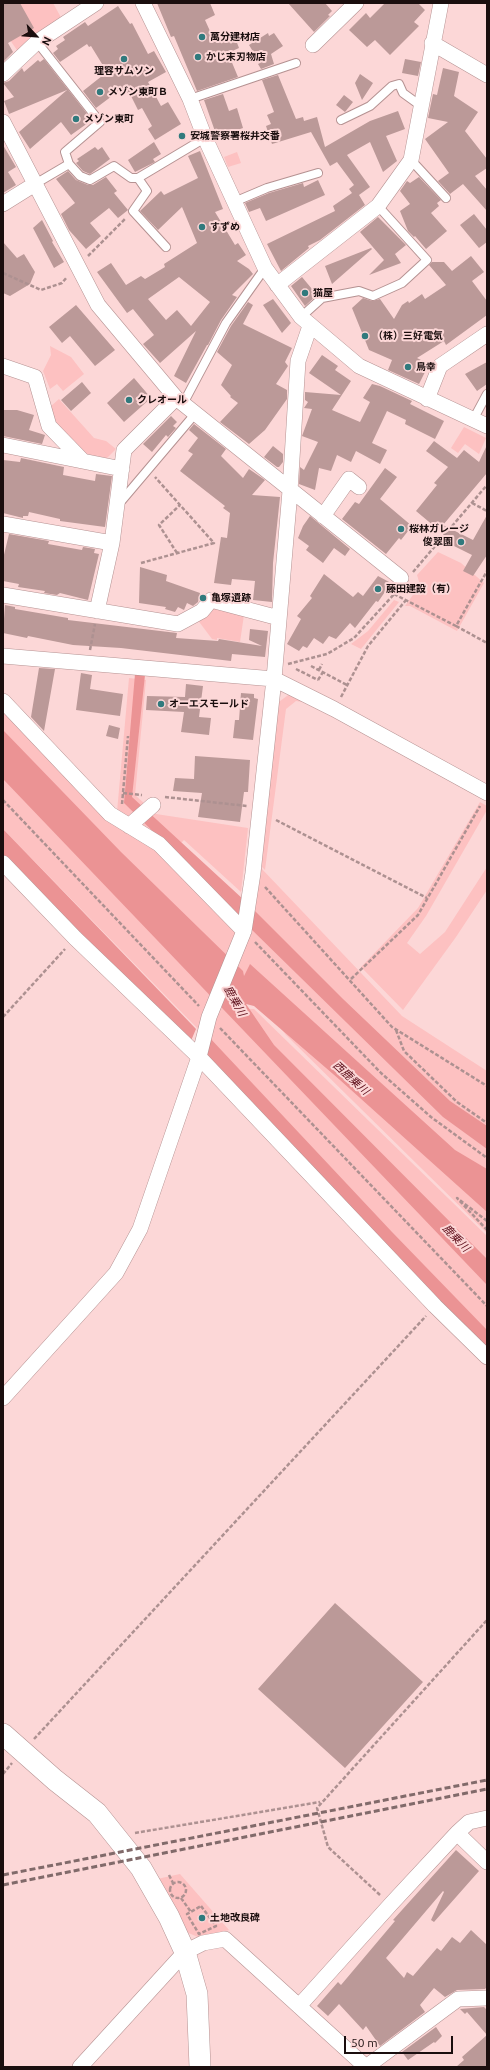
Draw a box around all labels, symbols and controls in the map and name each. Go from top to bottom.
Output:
north arrow [16,16,56,56]
place label: 萬分建材店 [210,31,260,43]
marker: 萬分建材店 [197,32,207,42]
text: N [40,35,54,48]
place label: かじ末刃物店 [206,51,266,63]
marker: かじ末刃物店 [193,52,203,62]
marker: 理容サムソン [119,54,129,64]
place label: 理容サムソン [94,65,154,77]
place label: メゾン東町Ｂ [108,86,168,98]
marker: メゾン東町Ｂ [95,87,105,97]
place label: メゾン東町 [84,113,134,125]
marker: メゾン東町 [71,114,81,124]
place label: 安城警察署桜井交番 [190,130,280,142]
marker: 安城警察署桜井交番 [177,131,187,141]
place label: すずめ [210,221,240,233]
marker: すずめ [197,222,207,232]
place label: 猫屋 [313,287,333,299]
marker: 猫屋 [300,288,310,298]
place label: （株）三好電気 [373,330,443,342]
marker: （株）三好電気 [360,331,370,341]
place label: 鳥幸 [416,361,436,373]
marker: 鳥幸 [403,362,413,372]
place label: クレオール [137,394,187,406]
marker: クレオール [124,395,134,405]
place label: 桜林ガレージ [409,523,469,535]
marker: 桜林ガレージ [396,524,406,534]
place label: 俊翠園 [423,536,453,548]
marker: 俊翠園 [456,537,466,547]
place label: 藤田建設（有） [386,583,456,595]
marker: 藤田建設（有） [373,584,383,594]
place label: 亀塚遺跡 [211,592,251,604]
marker: 亀塚遺跡 [198,593,208,603]
place label: オーエスモールド [169,698,249,710]
marker: オーエスモールド [156,699,166,709]
water label: 鹿乗川 [221,983,249,1019]
water label: 西鹿乗川 [330,1058,372,1098]
water label: 鹿乗川 [440,1222,472,1254]
place label: 土地改良碑 [210,1912,260,1924]
marker: 土地改良碑 [197,1913,207,1923]
scale bar [346,2028,455,2054]
text: 50 m [351,2036,378,2049]

